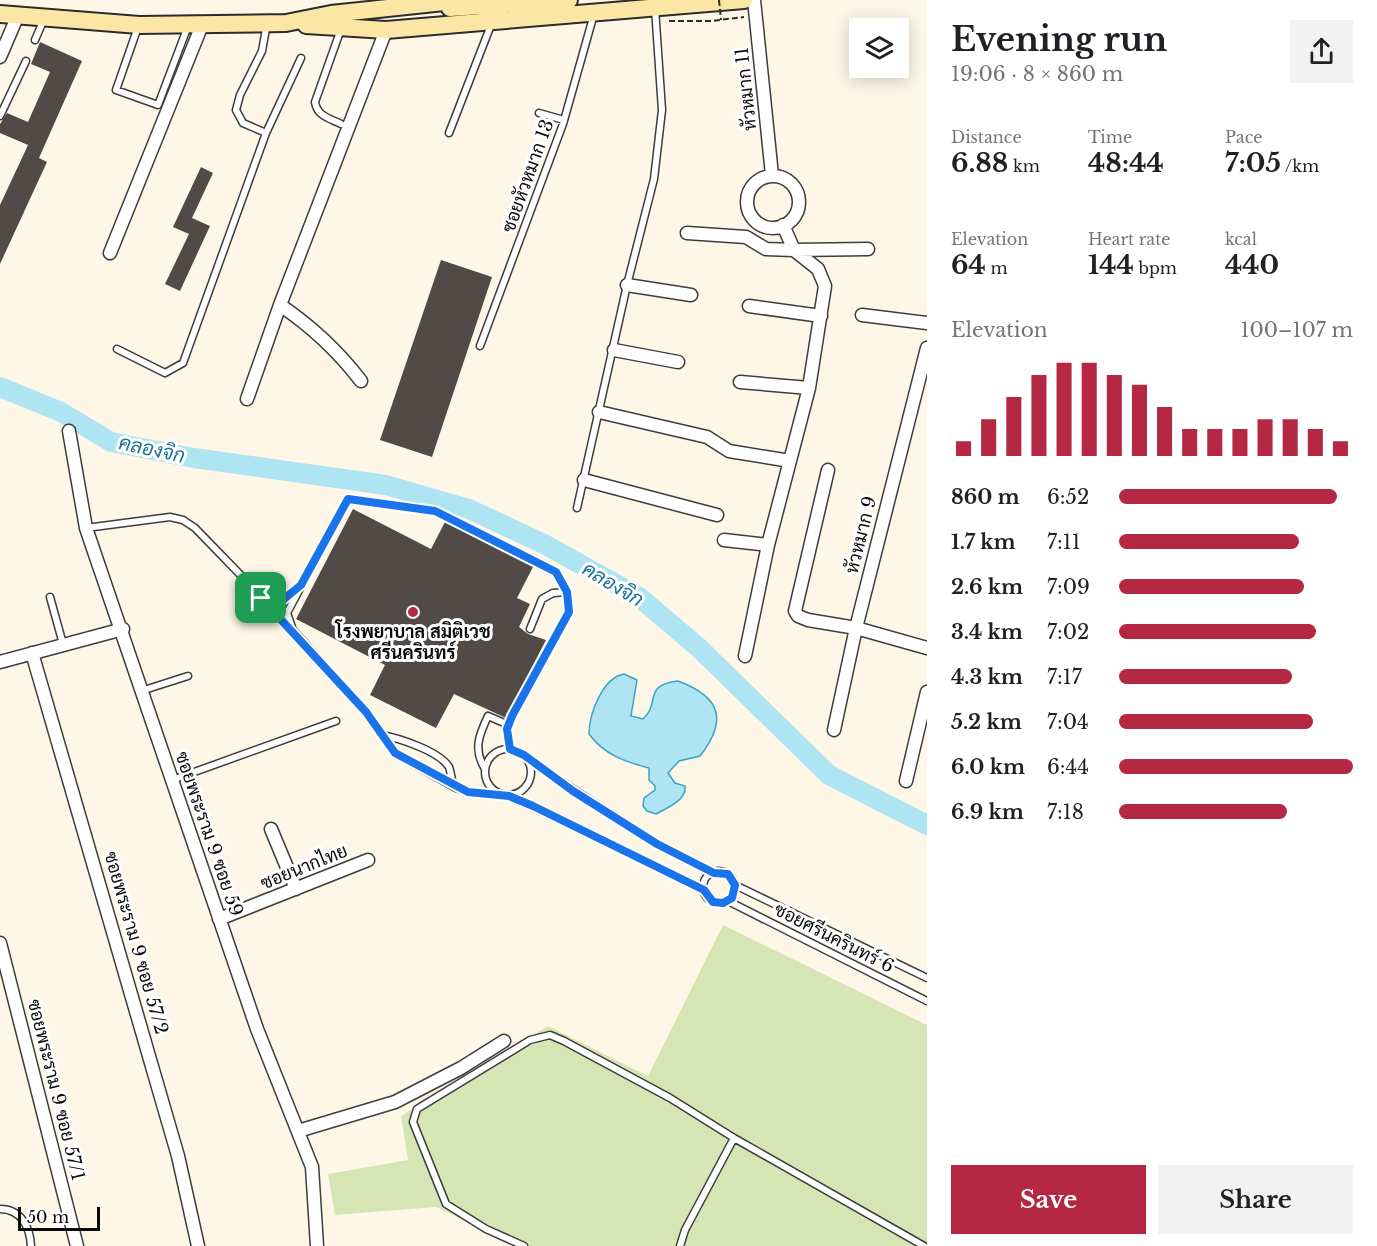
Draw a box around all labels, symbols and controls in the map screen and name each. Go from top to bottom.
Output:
map controls [849,18,909,78]
button: layers [849,18,909,78]
text: Evening run [951,19,1167,60]
button: share [1290,20,1353,83]
street label: หัวหมาก 11 [731,46,761,132]
text: 19:06 · 8 × 860 m [951,62,1123,86]
street label: ซอยหัวหมาก 13 [497,117,559,235]
text: Distance [951,127,1022,147]
text: Time [1088,127,1132,147]
text: Pace [1225,127,1262,147]
text: 6.88 [951,147,1008,179]
text: 48:44 [1088,147,1164,179]
text: 7:05 [1225,147,1281,179]
text: km [1008,156,1040,176]
text: /km [1281,156,1319,176]
text: Elevation [951,229,1028,249]
text: Heart rate [1088,229,1170,249]
text: kcal [1225,229,1257,249]
text: 64 [951,249,986,281]
text: 144 [1088,249,1134,281]
text: 440 [1225,249,1279,281]
text: m [986,258,1008,278]
text: bpm [1134,258,1177,278]
text: Elevation [951,318,1048,342]
text: 100–107 m [1241,318,1353,342]
water label: คลองจิก [117,430,187,468]
text: 860 m [951,485,1020,509]
text: 6:52 [1047,485,1089,509]
street label: หัวหมาก 9 [841,494,881,576]
text: 1.7 km [951,530,1016,554]
text: 7:11 [1047,530,1081,554]
water label: คลองจิก [578,556,648,612]
pin [235,572,286,623]
text: 2.6 km [951,575,1023,599]
text: 7:09 [1047,575,1090,599]
icon: arrive [244,581,277,614]
marker: โรงพยาบาล สมิติเวช ศรีนครินทร์ [406,605,420,619]
place label: โรงพยาบาล สมิติเวช ศรีนครินทร์ [334,619,491,664]
text: 3.4 km [951,620,1023,644]
text: 7:02 [1047,620,1089,644]
text: 4.3 km [951,665,1023,689]
text: 7:17 [1047,665,1082,689]
text: 5.2 km [951,710,1022,734]
text: 7:04 [1047,710,1089,734]
street label: ซอยพระราม 9 ซอย 59 [171,749,247,919]
text: 6.0 km [951,755,1025,779]
text: 6:44 [1047,755,1089,779]
text: 6.9 km [951,800,1024,824]
text: 7:18 [1047,800,1084,824]
street label: ซอยนากไทย [257,838,351,894]
street label: ซอยพระราม 9 ซอย 57/2 [99,849,173,1037]
street label: ซอยศรีนครินทร์ 6 [771,897,898,978]
street label: ซอยพระราม 9 ซอย 57/1 [23,997,89,1183]
button: Save [951,1165,1146,1234]
button: Share [1158,1165,1353,1234]
scale bar [18,1204,100,1232]
text: 50 m [27,1207,69,1227]

